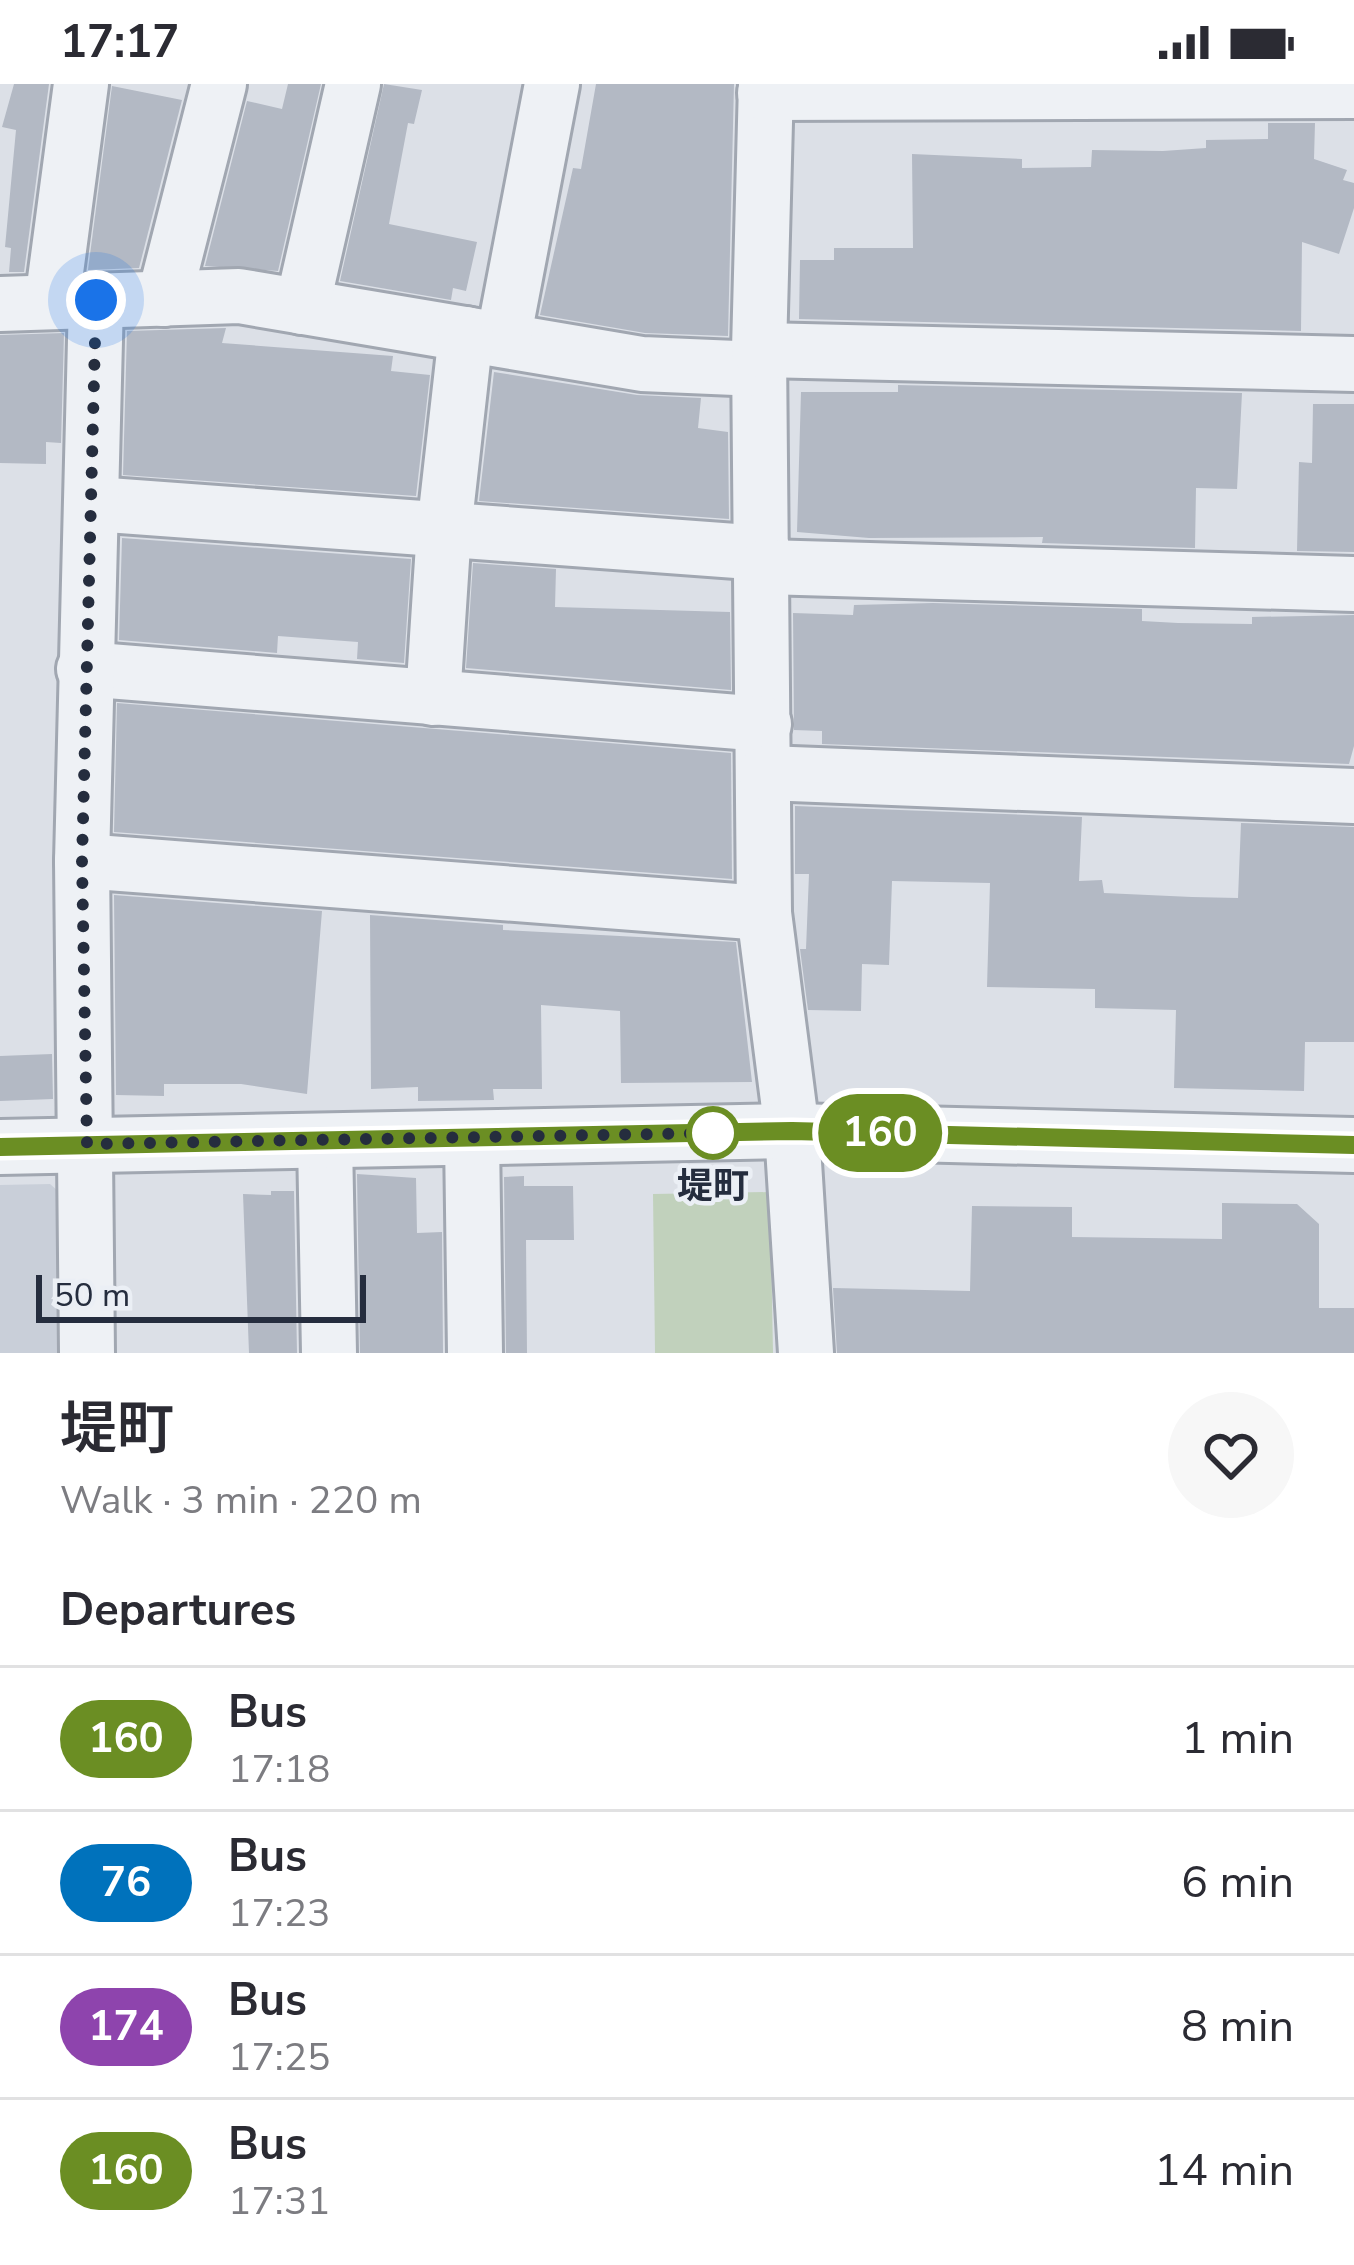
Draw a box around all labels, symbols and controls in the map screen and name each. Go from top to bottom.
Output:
text: 17:17 [60,12,179,73]
your location [66,270,126,330]
line badge: 160 [811,1094,949,1172]
text: 160 [842,1104,918,1161]
marker: 堤町 [688,1108,738,1158]
place label: 堤町 [677,1162,749,1211]
scale bar [36,1269,366,1322]
text: 50 m [54,1273,130,1318]
text: 堤町 [60,1390,174,1468]
button: heart [1168,1392,1294,1518]
text: Walk · 3 min · 220 m [60,1474,422,1527]
text: Departures [60,1580,296,1641]
text: Bus [228,1682,307,1743]
text: 1 min [1181,1708,1294,1769]
text: 160 [88,1710,164,1767]
text: 17:18 [228,1743,331,1796]
text: Bus [228,1826,307,1887]
text: 6 min [1181,1852,1294,1913]
text: 76 [101,1854,151,1911]
text: 17:23 [228,1887,331,1940]
text: Bus [228,1970,307,2031]
text: 8 min [1181,1996,1294,2057]
text: 174 [88,1998,164,2055]
text: 17:25 [228,2031,331,2084]
text: Bus [228,2114,307,2175]
text: 14 min [1154,2140,1294,2201]
text: 160 [88,2142,164,2199]
text: 17:31 [228,2175,331,2228]

